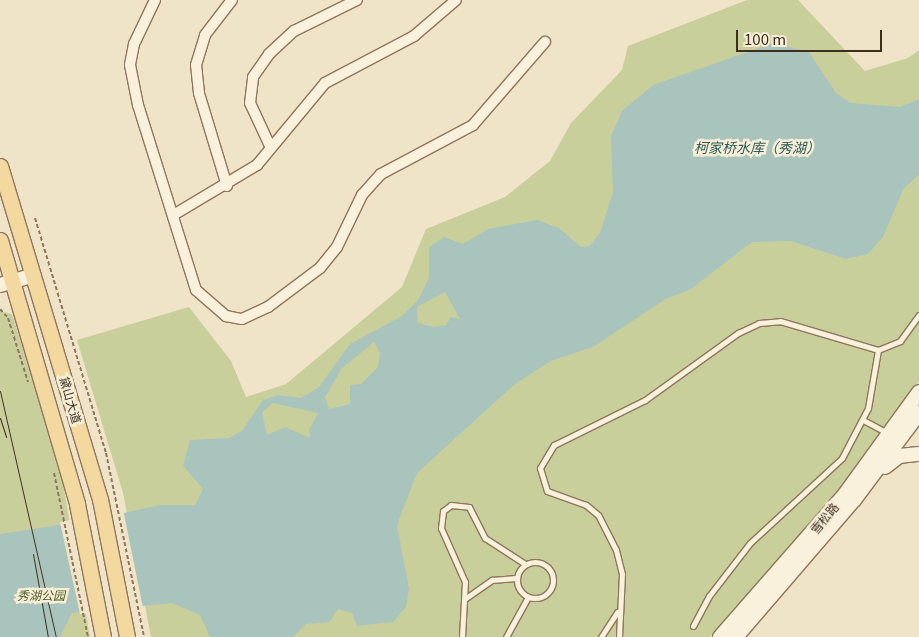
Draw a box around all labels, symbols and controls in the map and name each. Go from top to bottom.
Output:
scale bar [739,20,885,52]
text: 100 m [744,28,786,49]
water label: 柯家桥水库（秀湖） [694,139,820,155]
street label: 黛山大道 [57,375,85,425]
street label: 雪松路 [807,500,841,536]
park label: 秀湖公园 [17,588,65,602]

